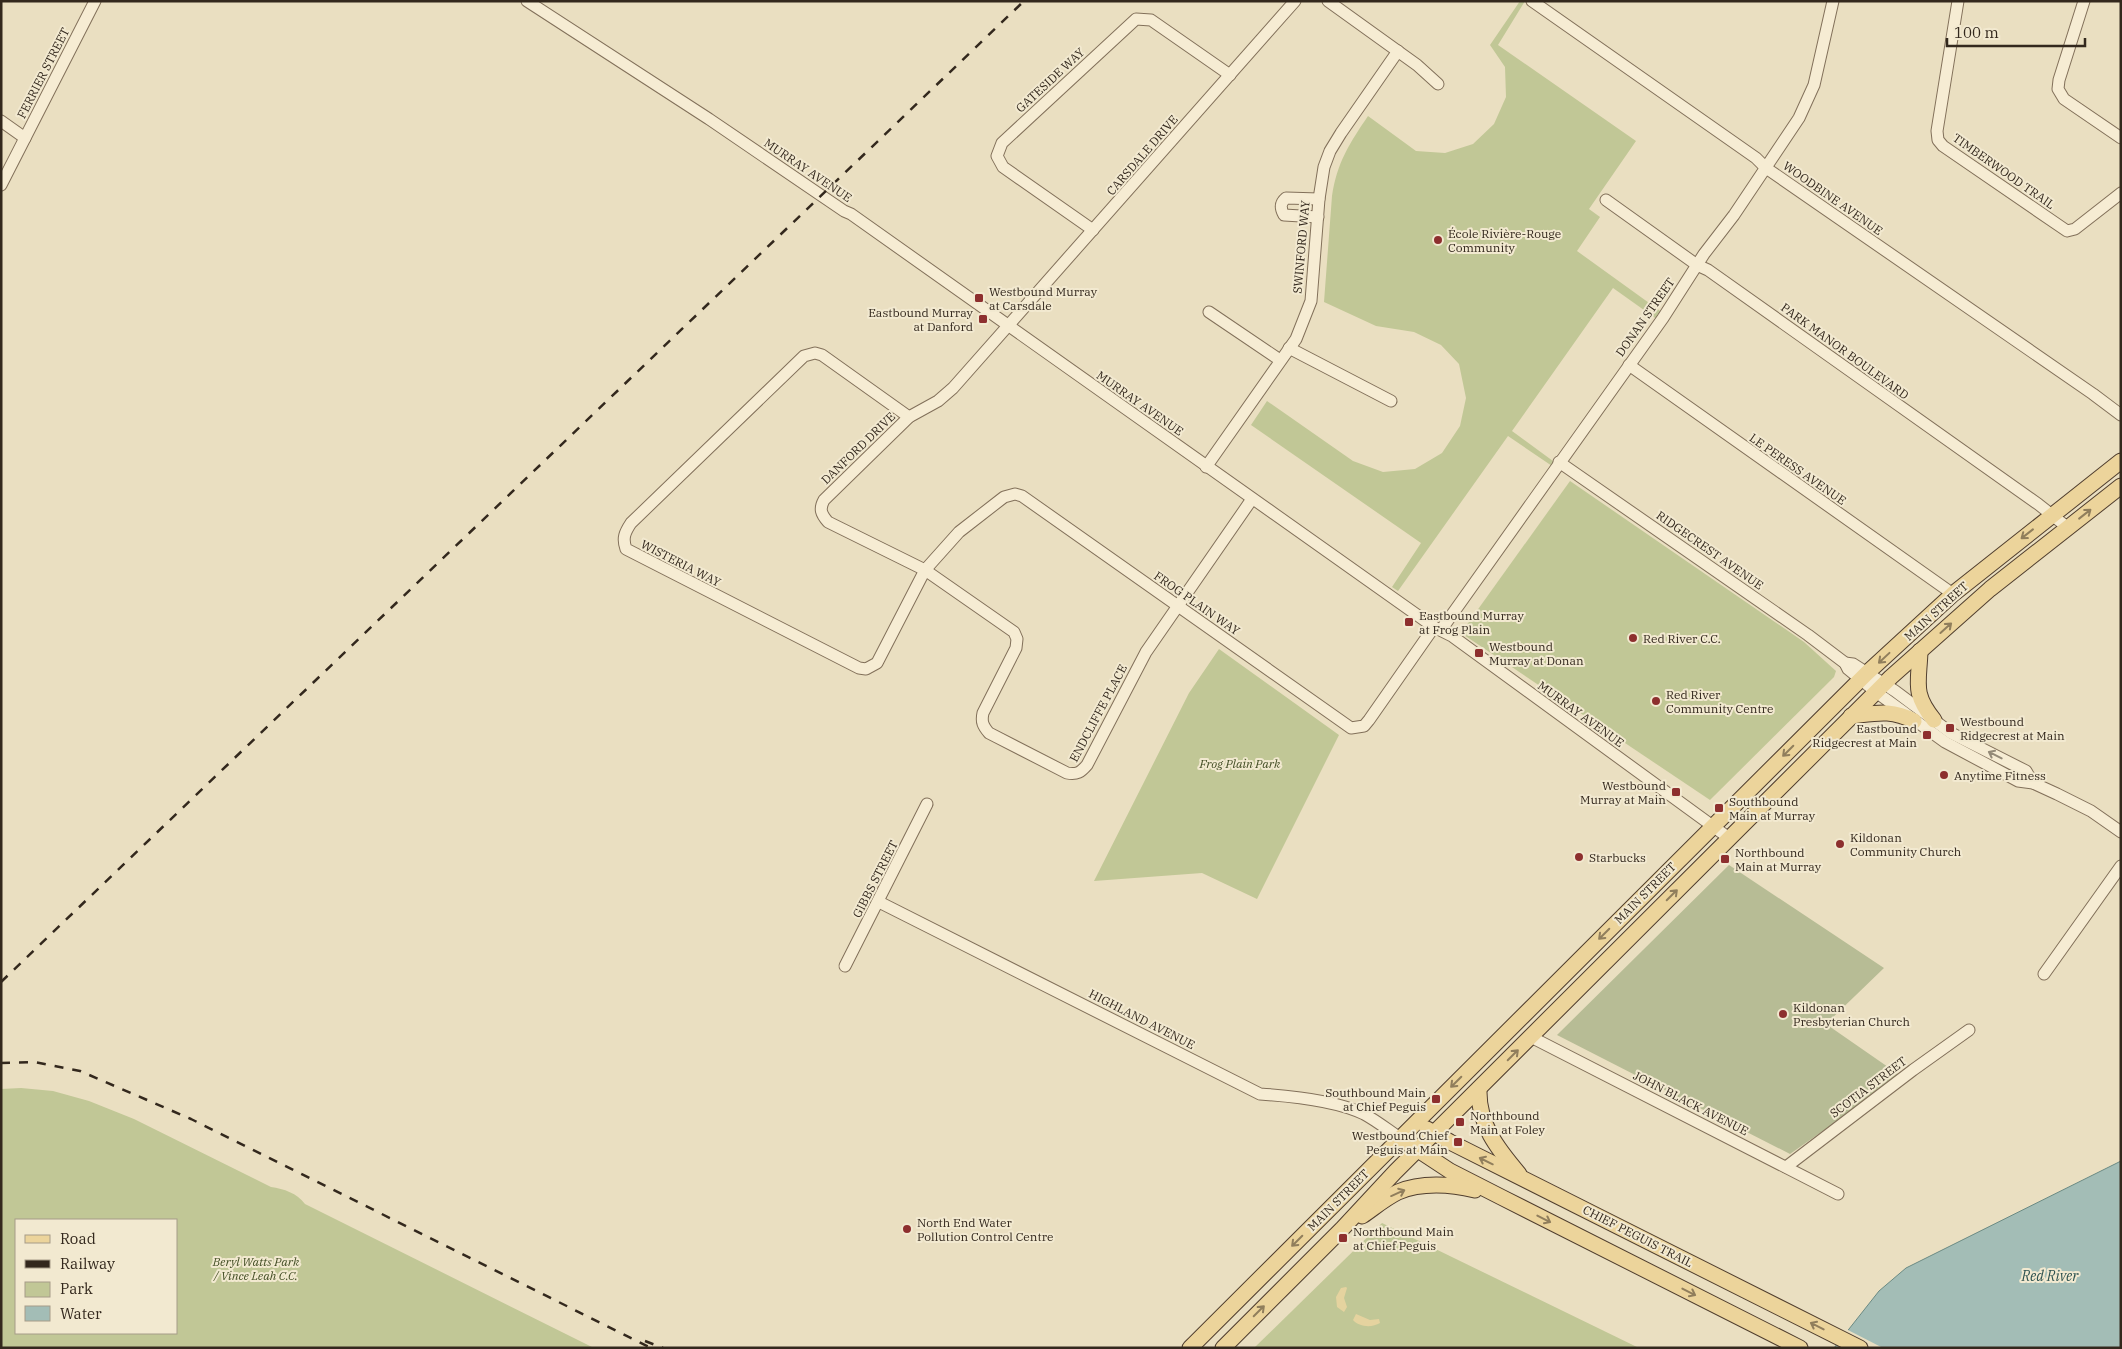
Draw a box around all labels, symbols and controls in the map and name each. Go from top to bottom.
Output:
scale bar [1947,15,2084,47]
text: 100 m [1954,23,1999,42]
street label: FERRIER STREET [14,25,72,121]
street label: GATESIDE WAY [1013,44,1088,116]
street label: CARSDALE DRIVE [1103,112,1181,198]
street label: TIMBERWOOD TRAIL [1950,130,2058,212]
street label: MURRAY AVENUE [761,135,855,205]
street label: WOODBINE AVENUE [1780,158,1886,238]
street label: SWINFORD WAY [1289,199,1313,294]
place label: École Rivière-Rouge Community [1448,226,1561,255]
marker: École Rivière-Rouge Community [1432,234,1444,246]
street label: DONAN STREET [1612,275,1678,359]
place label: Westbound Murray at Carsdale [989,284,1098,313]
marker: Westbound Murray at Carsdale [973,292,985,304]
street label: PARK MANOR BOULEVARD [1778,300,1912,402]
place label: Eastbound Murray at Danford [868,305,974,334]
marker: Eastbound Murray at Danford [977,313,989,325]
street label: MURRAY AVENUE [1094,367,1186,439]
street label: DANFORD DRIVE [818,409,898,487]
street label: LE PERESS AVENUE [1747,430,1849,508]
street label: RIDGECREST AVENUE [1654,507,1766,593]
one-way arrow [2078,508,2091,519]
one-way arrow [2021,528,2034,539]
street label: WISTERIA WAY [638,536,724,590]
street label: FROG PLAIN WAY [1151,568,1243,638]
street label: MAIN STREET [1901,578,1971,644]
place label: Eastbound Murray at Frog Plain [1419,608,1524,637]
marker: Eastbound Murray at Frog Plain [1403,616,1415,628]
one-way arrow [1939,622,1952,634]
place label: Red River C.C. [1643,631,1721,646]
marker: Red River C.C. [1627,632,1639,644]
place label: Westbound Murray at Donan [1489,639,1584,668]
marker: Westbound Murray at Donan [1473,647,1485,659]
one-way arrow [1877,652,1890,664]
street label: ENDCLIFFE PLACE [1066,662,1130,764]
street label: MURRAY AVENUE [1535,678,1627,750]
place label: Red River Community Centre [1666,687,1773,716]
marker: Red River Community Centre [1650,695,1662,707]
place label: Westbound Ridgecrest at Main [1960,714,2065,743]
place label: Eastbound Ridgecrest at Main [1812,721,1917,750]
marker: Westbound Ridgecrest at Main [1944,722,1956,734]
marker: Eastbound Ridgecrest at Main [1921,729,1933,741]
one-way arrow [1783,744,1795,756]
one-way arrow [1988,750,2003,759]
park label: Frog Plain Park [1199,756,1281,771]
place label: Anytime Fitness [1954,768,2046,783]
marker: Anytime Fitness [1938,769,1950,781]
place label: Westbound Murray at Main [1580,778,1666,807]
marker: Westbound Murray at Main [1670,786,1682,798]
place label: Southbound Main at Murray [1729,794,1816,823]
marker: Southbound Main at Murray [1713,802,1725,814]
place label: Kildonan Community Church [1850,830,1962,859]
street label: GIBBS STREET [849,838,901,920]
marker: Kildonan Community Church [1834,838,1846,850]
place label: Northbound Main at Murray [1735,845,1822,874]
place label: Starbucks [1589,850,1646,865]
marker: Starbucks [1573,851,1585,863]
marker: Northbound Main at Murray [1719,853,1731,865]
street label: MAIN STREET [1611,859,1679,927]
one-way arrow [1666,889,1678,901]
one-way arrow [1598,928,1610,940]
street label: HIGHLAND AVENUE [1087,986,1197,1052]
place label: Kildonan Presbyterian Church [1793,1000,1911,1029]
marker: Kildonan Presbyterian Church [1777,1008,1789,1020]
one-way arrow [1507,1049,1519,1061]
street label: SCOTIA STREET [1827,1053,1909,1121]
street label: JOHN BLACK AVENUE [1631,1067,1751,1139]
one-way arrow [1450,1076,1463,1088]
place label: Southbound Main at Chief Peguis [1325,1085,1426,1114]
marker: Southbound Main at Chief Peguis [1430,1093,1442,1105]
place label: Northbound Main at Foley [1470,1108,1545,1137]
marker: Northbound Main at Foley [1454,1116,1466,1128]
place label: Westbound Chief Peguis at Main [1352,1128,1449,1157]
marker: Westbound Chief Peguis at Main [1452,1136,1464,1148]
one-way arrow [1479,1155,1494,1165]
street label: MAIN STREET [1304,1166,1372,1234]
one-way arrow [1390,1188,1405,1198]
street label: CHIEF PEGUIS TRAIL [1580,1202,1696,1270]
place label: North End Water Pollution Control Centre [917,1215,1053,1244]
one-way arrow [1536,1215,1551,1224]
legend [15,1219,178,1334]
marker: North End Water Pollution Control Centre [901,1223,913,1235]
place label: Northbound Main at Chief Peguis [1353,1224,1454,1253]
text: Road [60,1229,96,1248]
marker: Northbound Main at Chief Peguis [1337,1232,1349,1244]
one-way arrow [1291,1235,1303,1247]
text: Railway [60,1254,115,1273]
park label: Beryl Watts Park / Vince Leah C.C. [212,1254,300,1283]
water label: Red River [2021,1267,2079,1285]
text: Park [60,1279,93,1298]
one-way arrow [1681,1288,1696,1297]
text: Water [60,1304,102,1323]
one-way arrow [1253,1305,1266,1317]
one-way arrow [1810,1321,1825,1330]

